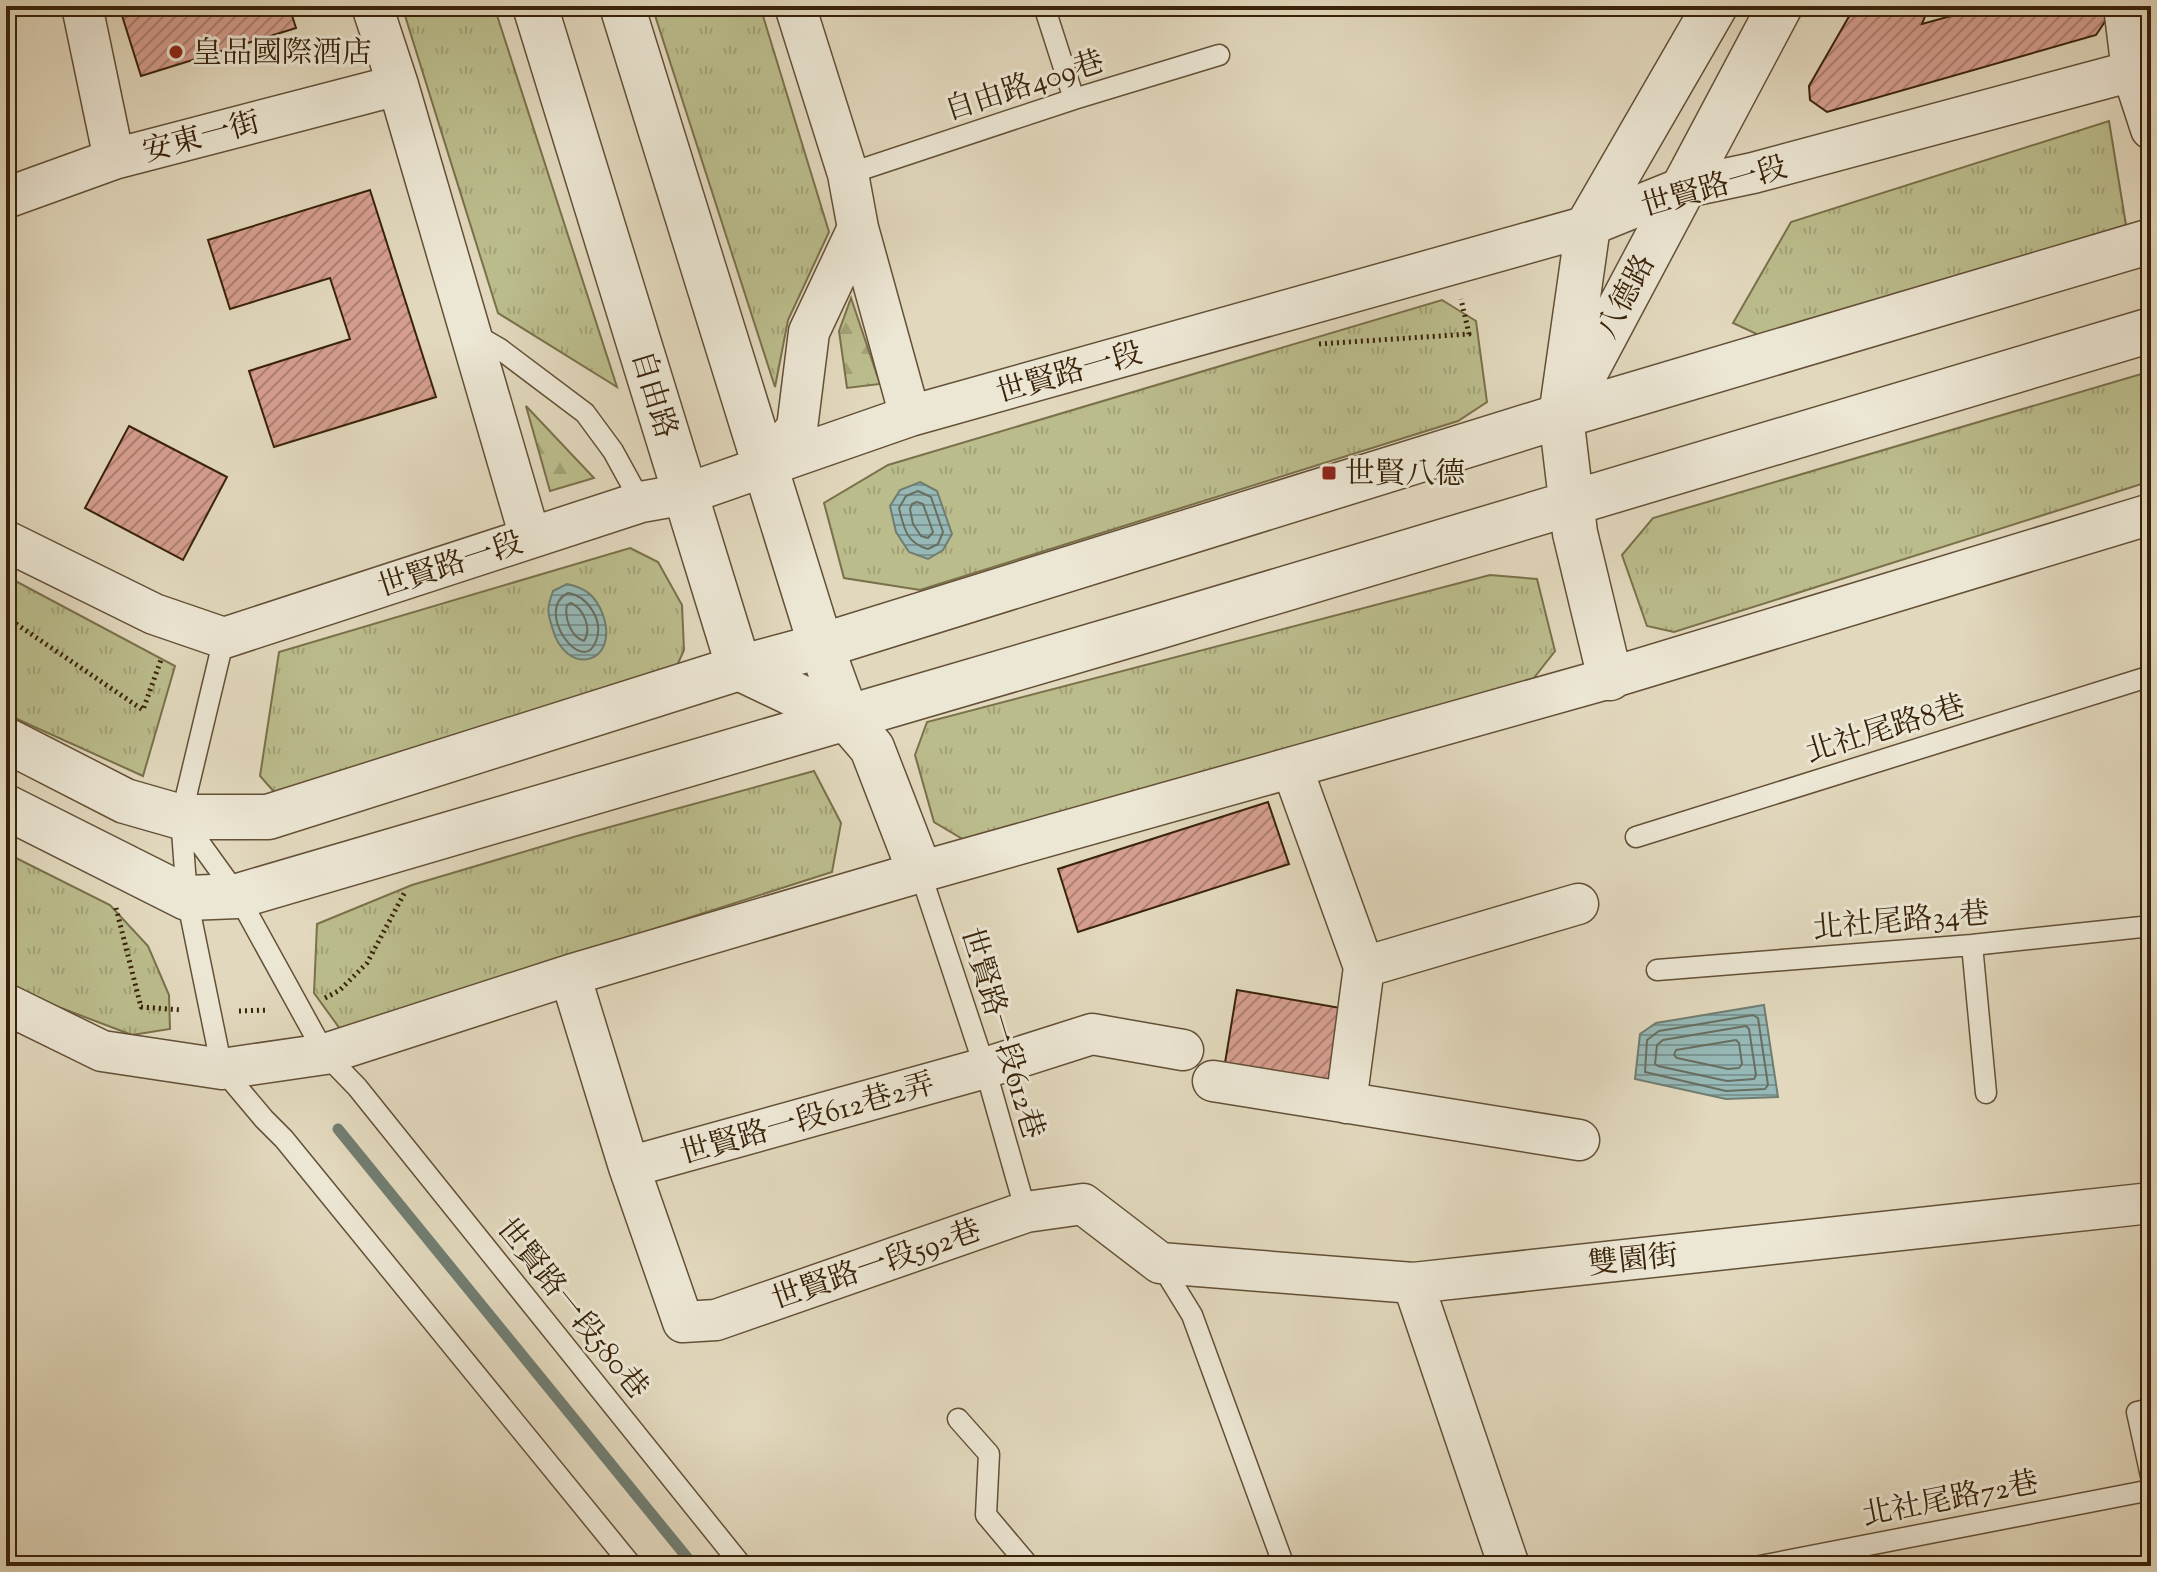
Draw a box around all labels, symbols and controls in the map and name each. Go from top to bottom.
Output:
place label: 皇品國際酒店 [192,33,372,76]
street label: 自由路409巷 [940,41,1110,133]
marker: 皇品國際酒店 [167,43,185,61]
street label: 安東一街 [138,102,265,175]
street label: 世賢路一段 [1637,147,1793,230]
street label: 八德路 [1587,247,1667,347]
street label: 世賢路一段 [992,333,1148,416]
street label: 自由路 [619,345,686,444]
place label: 世賢八德 [1345,454,1465,497]
marker: 世賢八德 [1320,464,1338,482]
street label: 世賢路一段 [373,523,529,610]
street label: 北社尾路8巷 [1801,686,1971,775]
street label: 北社尾路34巷 [1811,893,1991,952]
street label: 世賢路一段612巷 [948,923,1053,1145]
street label: 世賢路一段612巷2弄 [675,1064,940,1177]
street label: 世賢路一段580巷 [485,1210,657,1409]
street label: 世賢路一段592巷 [766,1210,987,1322]
street label: 雙園街 [1586,1235,1680,1288]
street label: 北社尾路72巷 [1859,1462,2042,1539]

